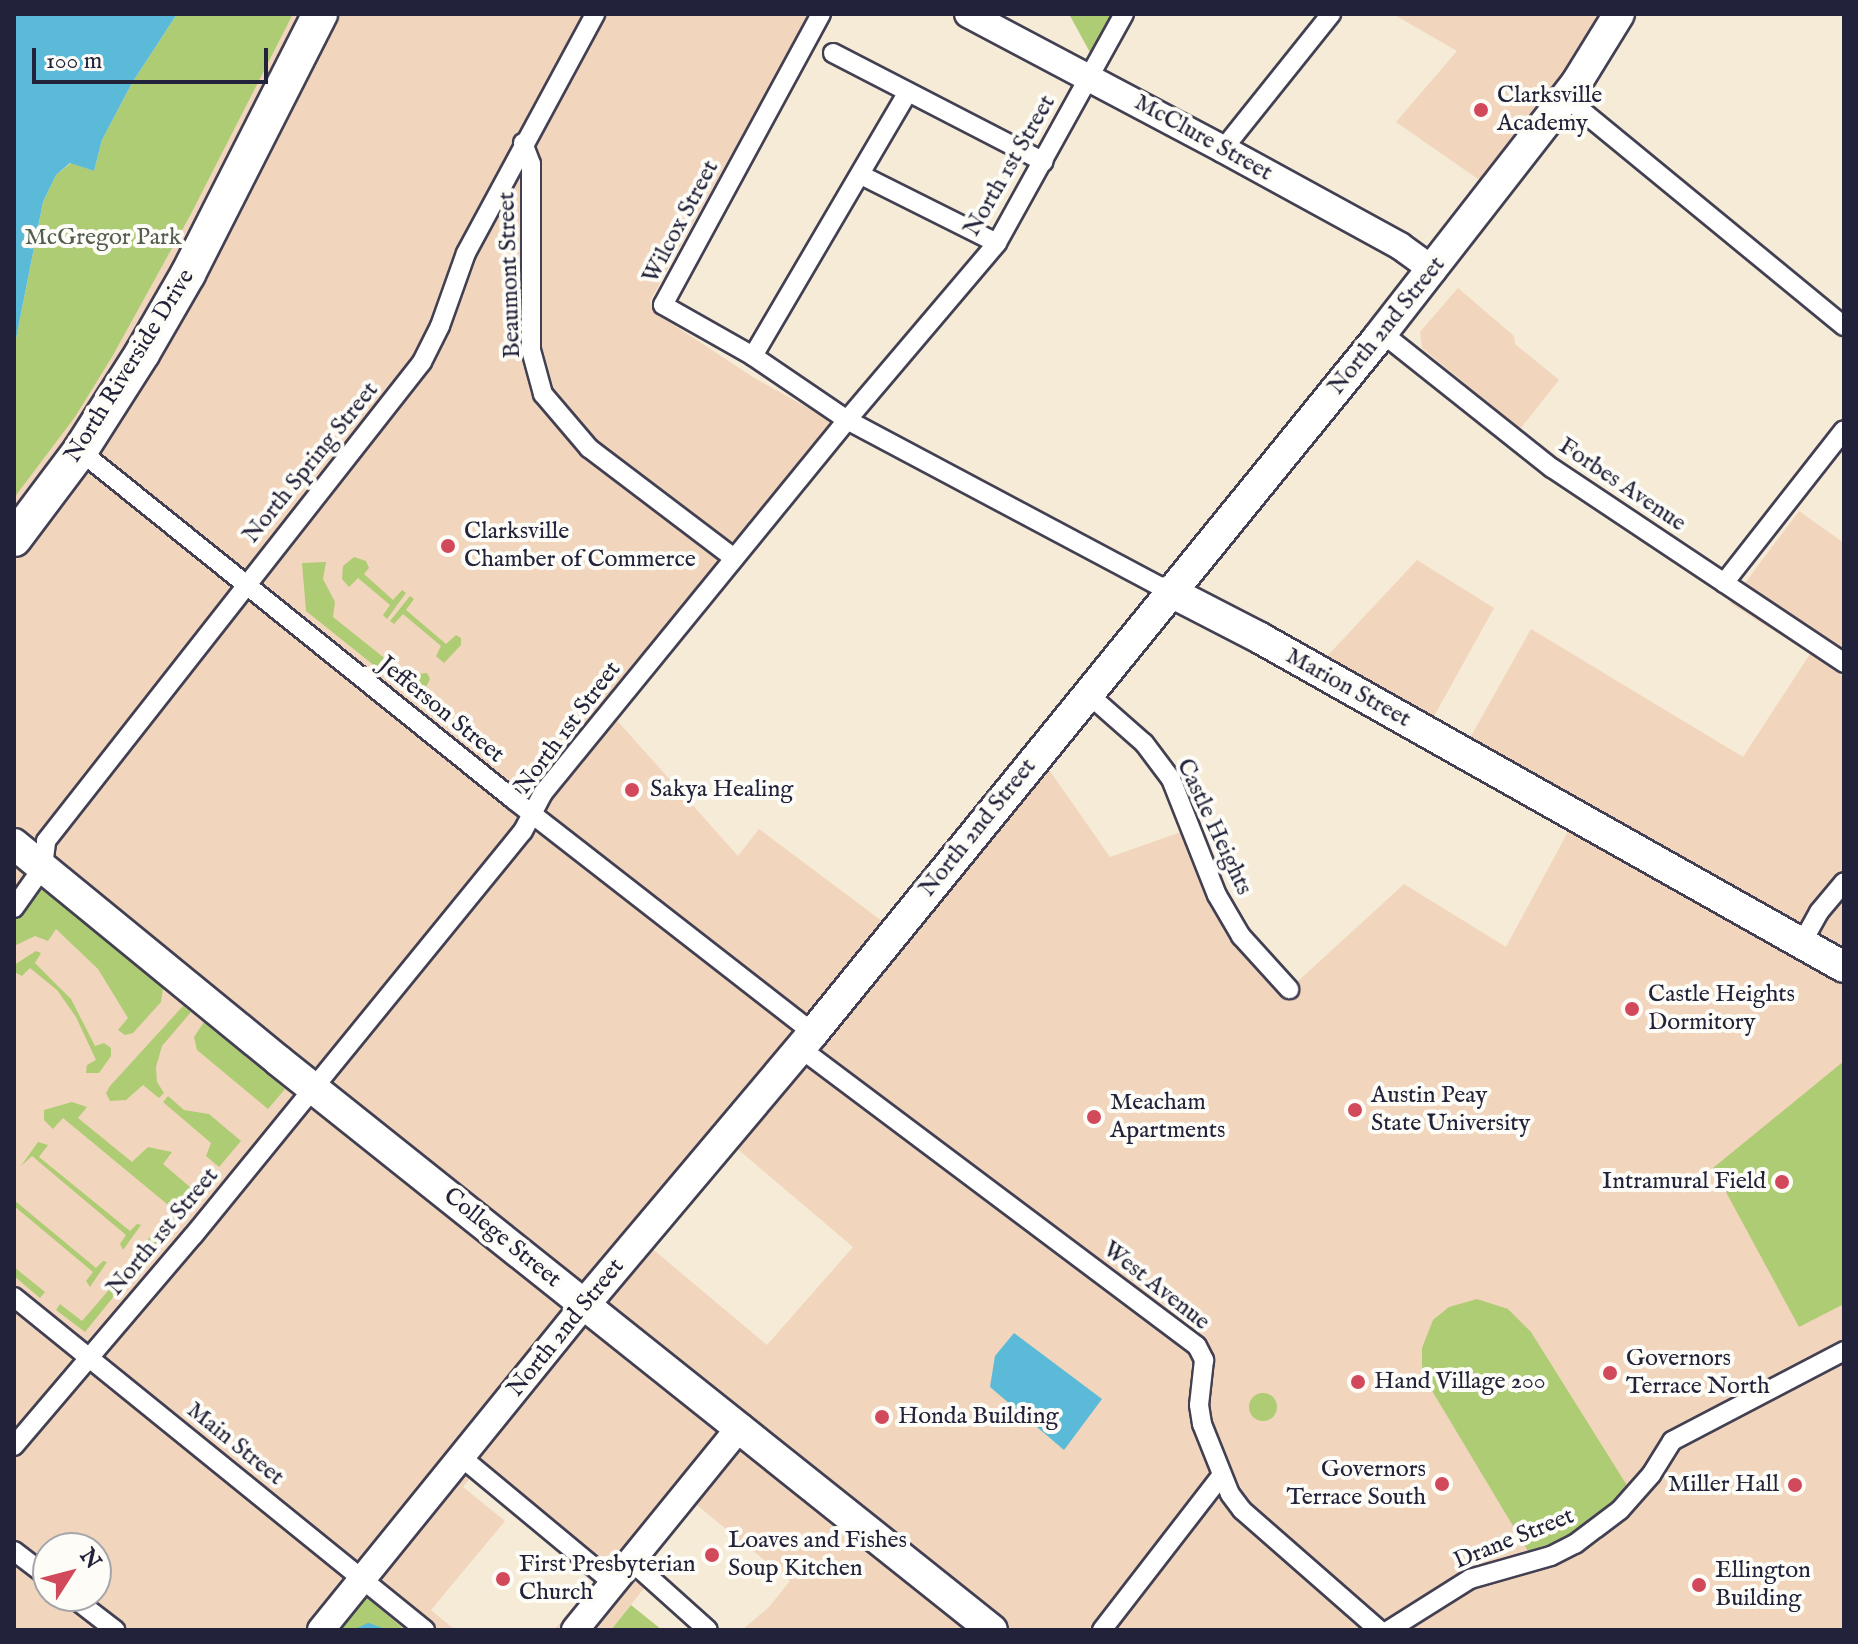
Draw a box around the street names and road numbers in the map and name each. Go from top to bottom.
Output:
street label: McClure Street [1129,88,1277,188]
street label: North 1st Street [958,90,1062,242]
street label: Wilcox Street [637,155,725,289]
street label: Beaumont Street [493,191,527,359]
street label: North 2nd Street [1322,251,1452,401]
street label: North Riverside Drive [59,264,201,468]
street label: North Spring Street [237,377,385,549]
street label: Forbes Avenue [1553,432,1691,538]
street label: Marion Street [1280,642,1416,734]
street label: Jefferson Street [372,651,510,769]
street label: North 1st Street [509,656,627,800]
street label: North 2nd Street [913,753,1043,903]
street label: Castle Heights [1170,754,1258,900]
street label: North 1st Street [101,1162,225,1302]
street label: College Street [437,1182,567,1294]
street label: West Avenue [1097,1235,1215,1337]
street label: North 2nd Street [501,1253,631,1403]
street label: Main Street [180,1396,290,1492]
street label: Drane Street [1450,1502,1578,1576]

